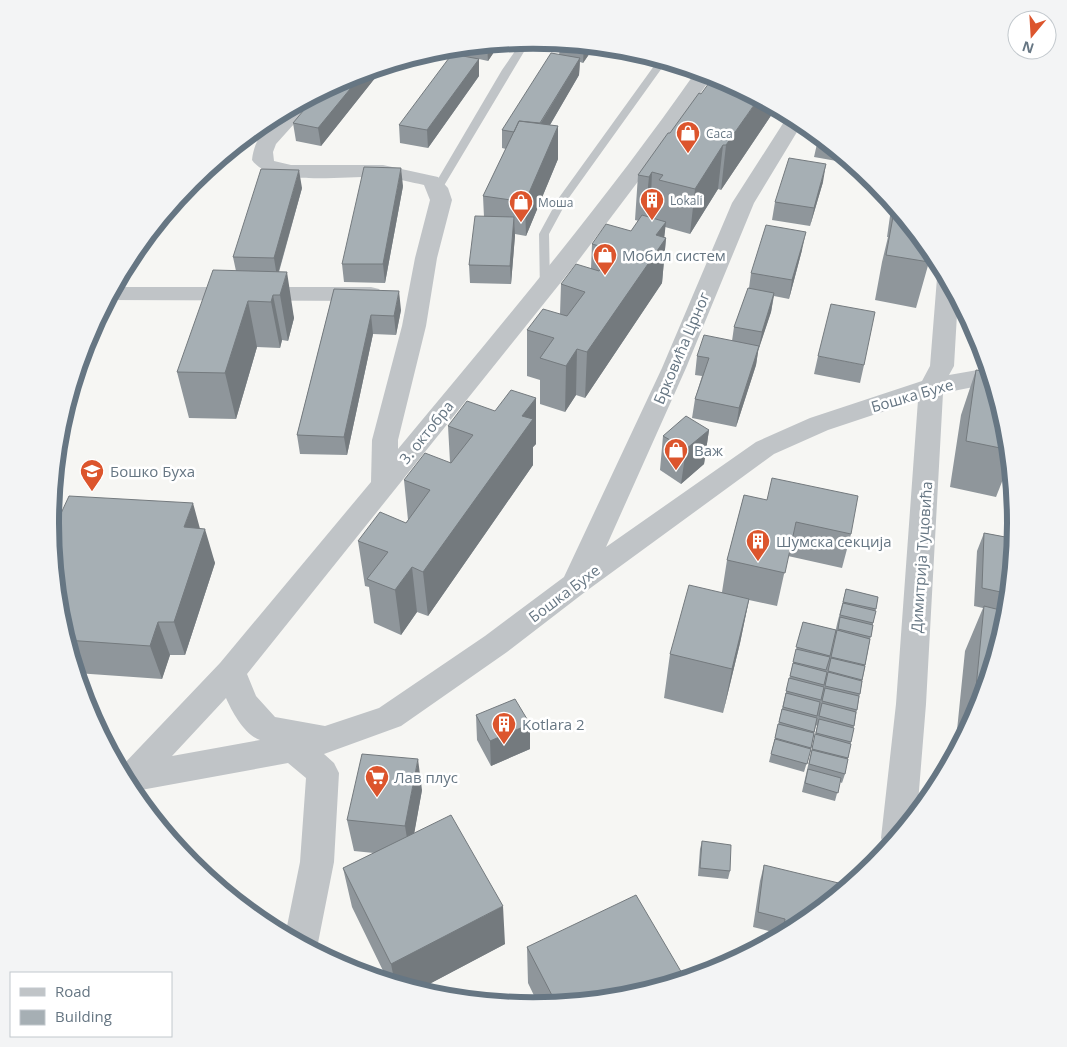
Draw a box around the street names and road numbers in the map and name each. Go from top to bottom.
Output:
street label: Брковића Црног [648,288,714,407]
street label: Бошка Бухе [869,374,955,416]
street label: 3. октобра [394,396,458,468]
street label: Димитрија Туцовића [906,480,936,634]
street label: Бошка Бухе [524,560,604,626]

